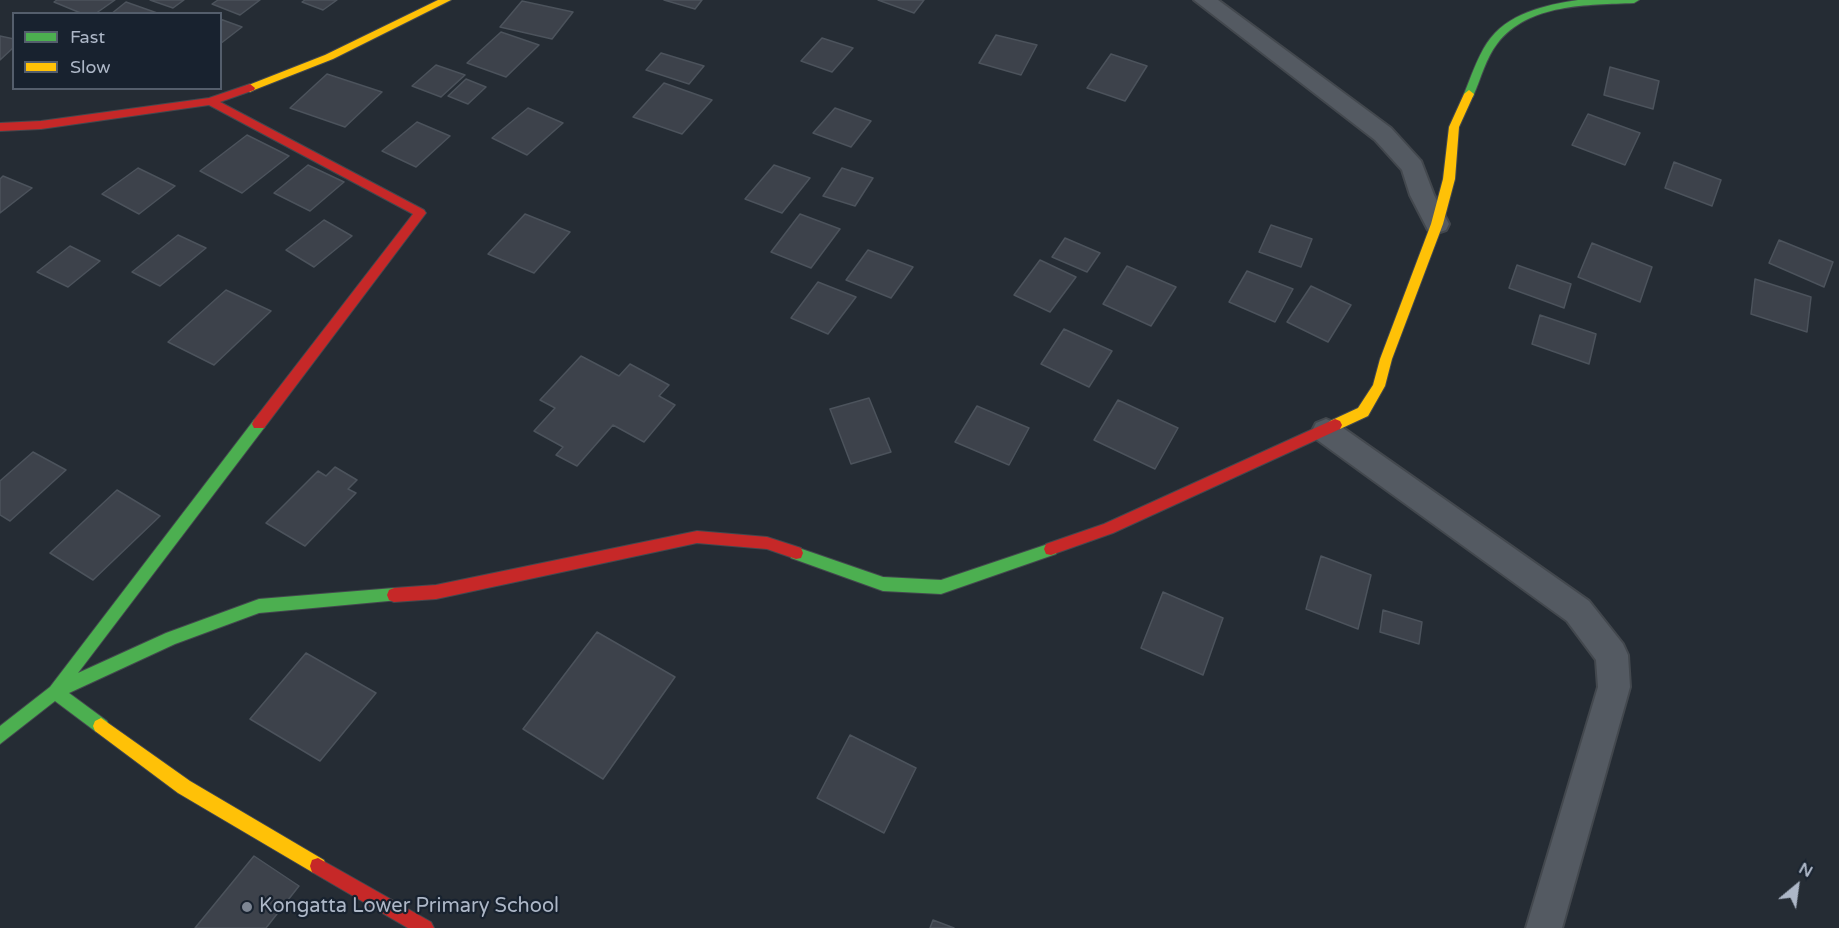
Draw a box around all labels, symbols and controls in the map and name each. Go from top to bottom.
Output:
legend [12,12,222,90]
text: Fast [70,26,105,48]
text: Slow [70,56,111,78]
north arrow [1767,856,1827,916]
text: N [1795,858,1816,882]
place label: Kongatta Lower Primary School [259,895,559,919]
marker: Kongatta Lower Primary School [240,900,254,914]

